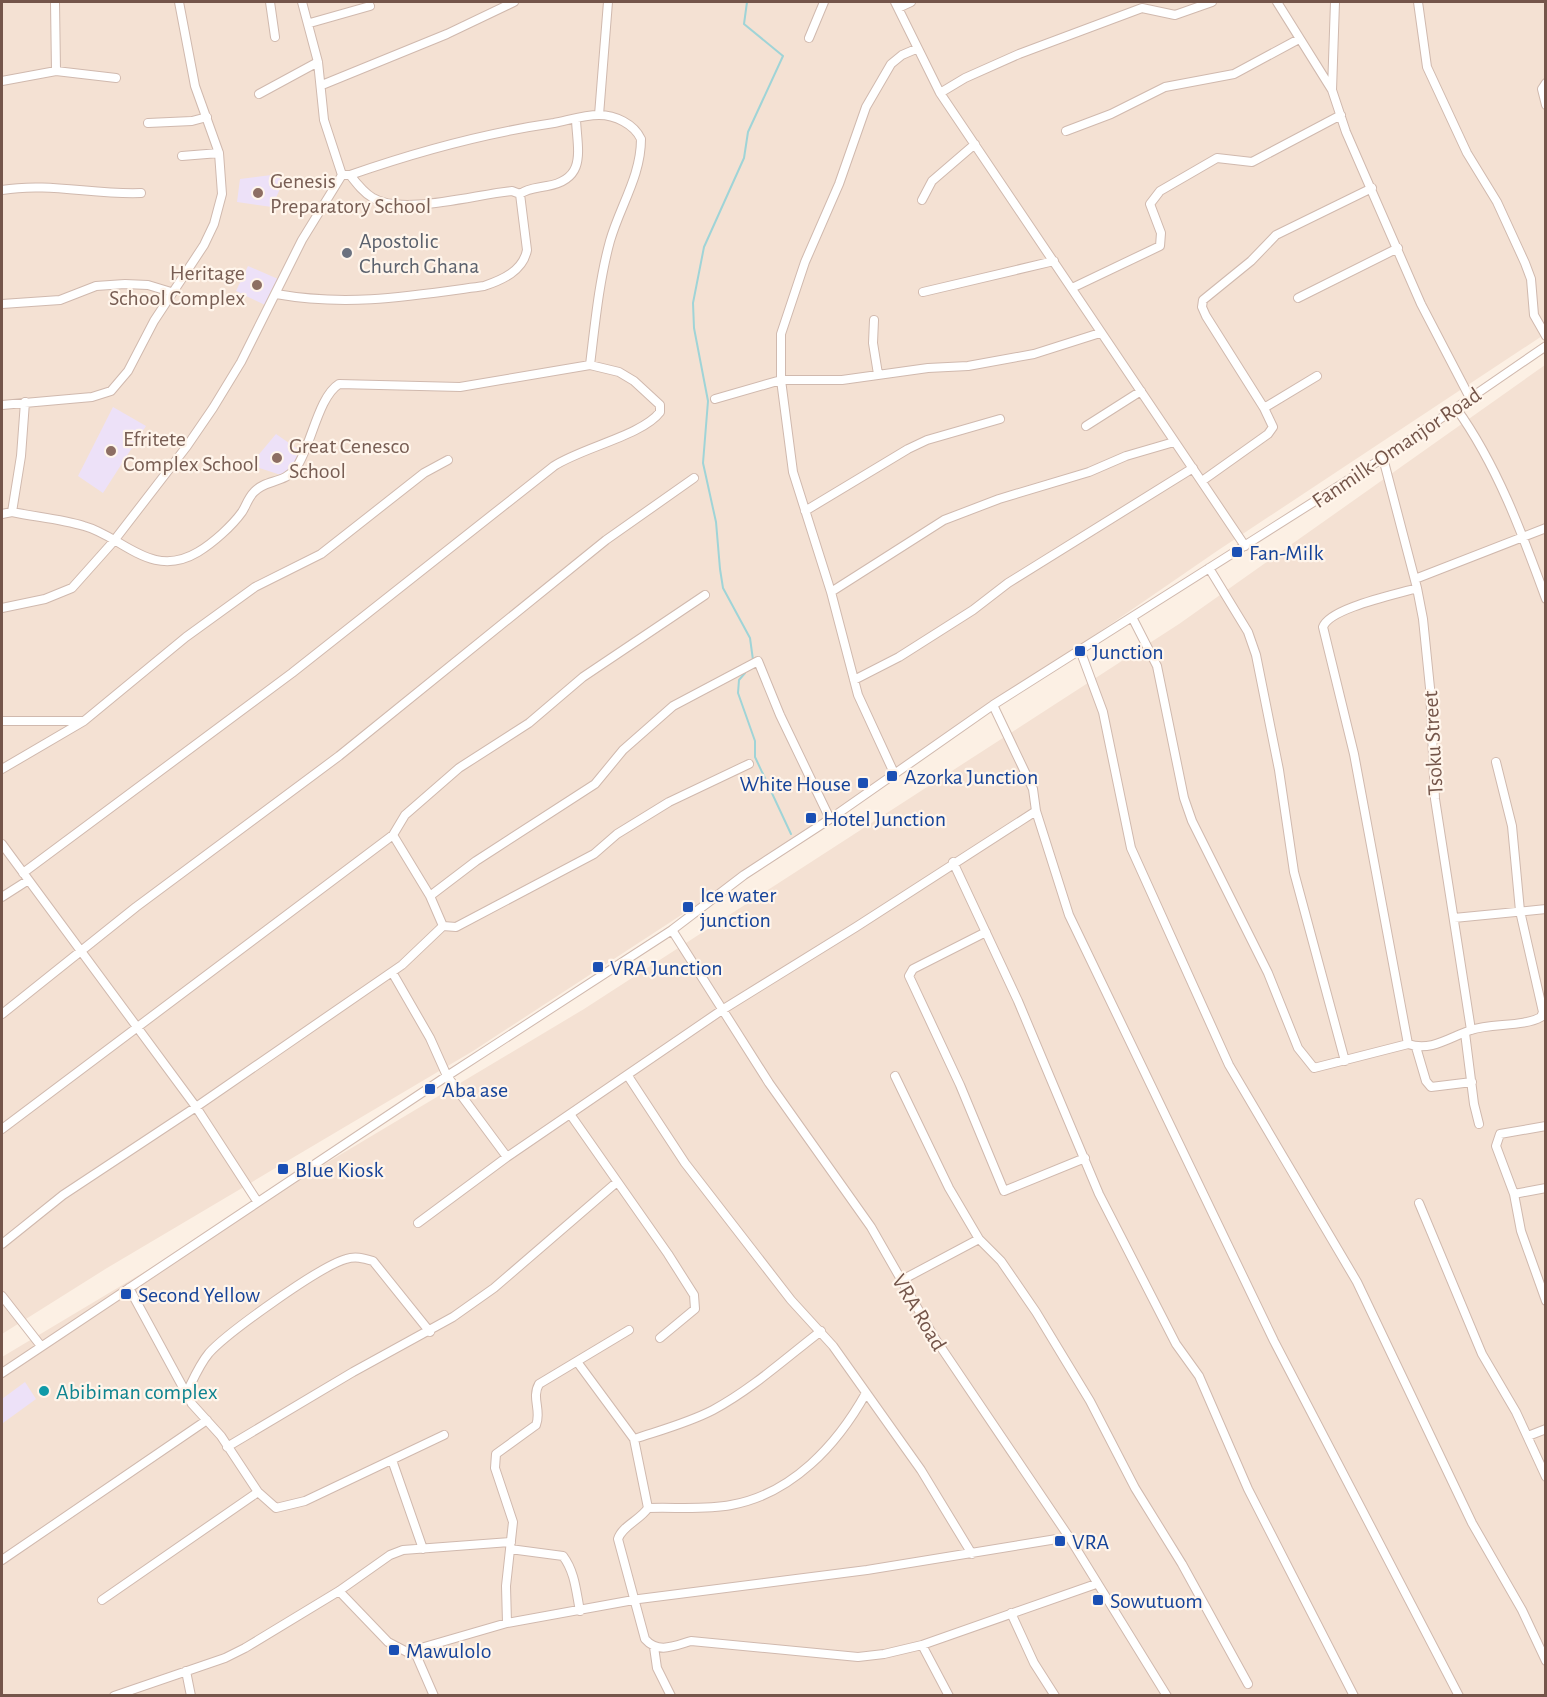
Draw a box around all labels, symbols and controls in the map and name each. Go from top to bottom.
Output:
place label: Genesis Preparatory School [270,170,431,217]
marker: Genesis Preparatory School [251,186,265,200]
place label: Apostolic Church Ghana [359,230,479,277]
marker: Apostolic Church Ghana [340,246,354,260]
place label: Heritage School Complex [109,262,245,309]
marker: Heritage School Complex [250,278,264,292]
street label: Fanmilk-Omanjor Road [1308,383,1485,512]
place label: Efritete Complex School [123,428,259,475]
place label: Great Cenesco School [289,435,410,482]
marker: Efritete Complex School [104,444,118,458]
marker: Great Cenesco School [270,451,284,465]
place label: Fan-Milk [1249,542,1323,564]
marker: Fan-Milk [1230,545,1244,559]
place label: Junction [1092,641,1164,663]
marker: Junction [1073,644,1087,658]
street label: Tsoku Street [1419,690,1447,796]
place label: Azorka Junction [904,766,1038,788]
marker: Azorka Junction [885,769,899,783]
place label: White House [739,773,851,795]
marker: White House [856,776,870,790]
place label: Hotel Junction [823,808,946,830]
marker: Hotel Junction [804,811,818,825]
place label: Ice water junction [700,884,776,931]
marker: Ice water junction [681,900,695,914]
place label: VRA Junction [610,957,723,979]
marker: VRA Junction [591,960,605,974]
place label: Aba ase [442,1079,508,1101]
marker: Aba ase [423,1082,437,1096]
place label: Blue Kiosk [295,1159,384,1181]
marker: Blue Kiosk [276,1162,290,1176]
street label: VRA Road [888,1271,950,1354]
place label: Second Yellow [138,1284,260,1306]
marker: Second Yellow [119,1287,133,1301]
place label: Abibiman complex [56,1381,218,1403]
marker: Abibiman complex [37,1384,51,1398]
place label: VRA [1072,1531,1110,1553]
marker: VRA [1053,1534,1067,1548]
place label: Sowutuom [1110,1590,1203,1612]
marker: Sowutuom [1091,1593,1105,1607]
place label: Mawulolo [406,1640,492,1662]
marker: Mawulolo [387,1643,401,1657]

